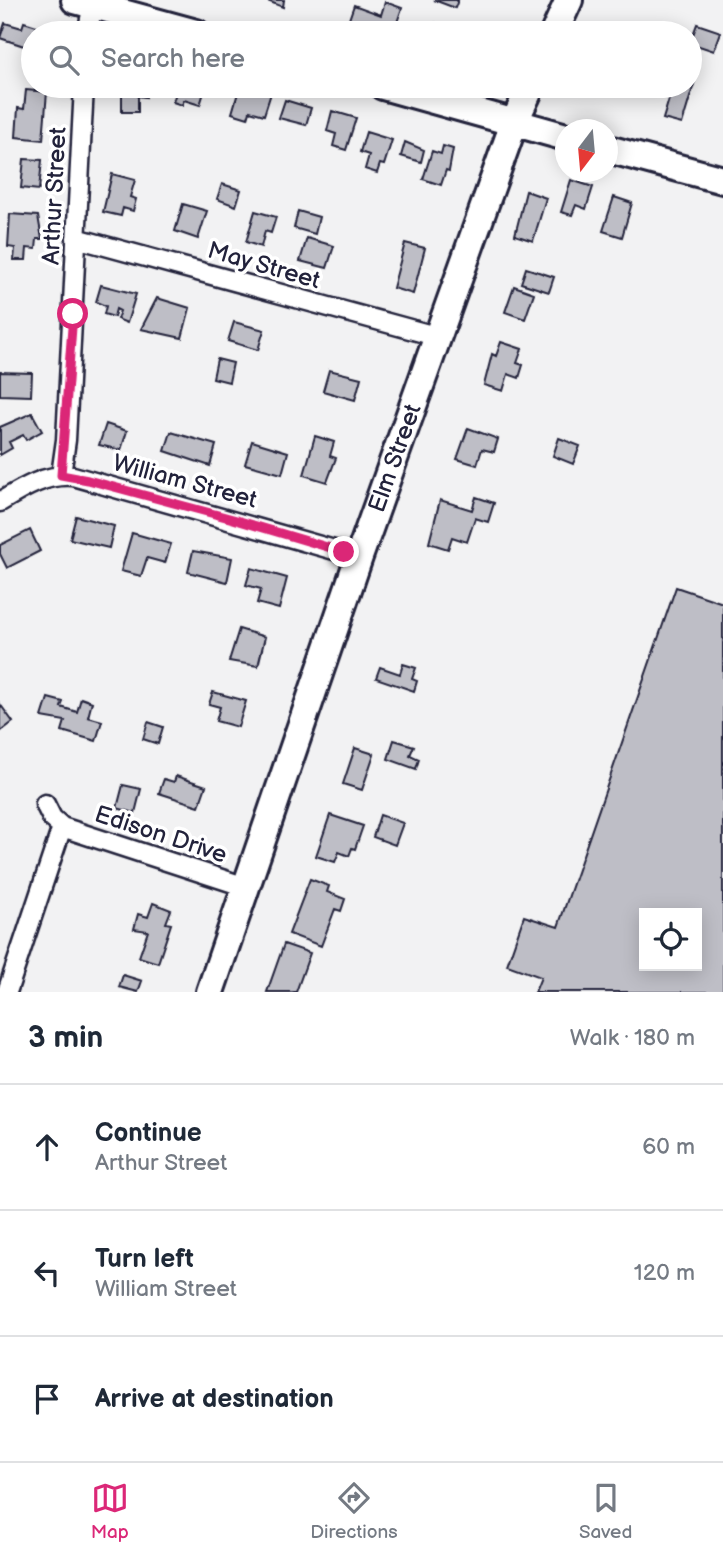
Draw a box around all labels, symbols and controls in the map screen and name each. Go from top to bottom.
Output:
search box [21,21,702,98]
icon: search [45,41,83,79]
text: Search here [101,44,245,75]
north arrow [555,119,618,182]
street label: Arthur Street [36,126,73,266]
street label: May Street [204,236,324,296]
route start [57,298,88,329]
street label: Elm Street [362,399,428,516]
street label: William Street [110,448,261,515]
route end [328,536,359,567]
street label: Edison Drive [91,799,231,869]
map controls [639,908,702,971]
button: locate [639,908,702,971]
text: 3 min [28,1020,103,1056]
text: Walk · 180 m [570,1024,695,1052]
text: Continue [95,1118,202,1149]
icon: ahead [28,1128,66,1166]
text: 60 m [642,1133,695,1161]
text: Arthur Street [95,1149,227,1177]
text: Turn left [95,1244,194,1275]
icon: left [28,1254,66,1292]
text: 120 m [634,1259,695,1287]
text: William Street [95,1275,237,1303]
icon: arrive [28,1380,66,1418]
text: Arrive at destination [95,1384,334,1415]
tab: Map [91,1479,129,1544]
tab: Directions [310,1479,398,1544]
tab: Saved [579,1479,632,1544]

